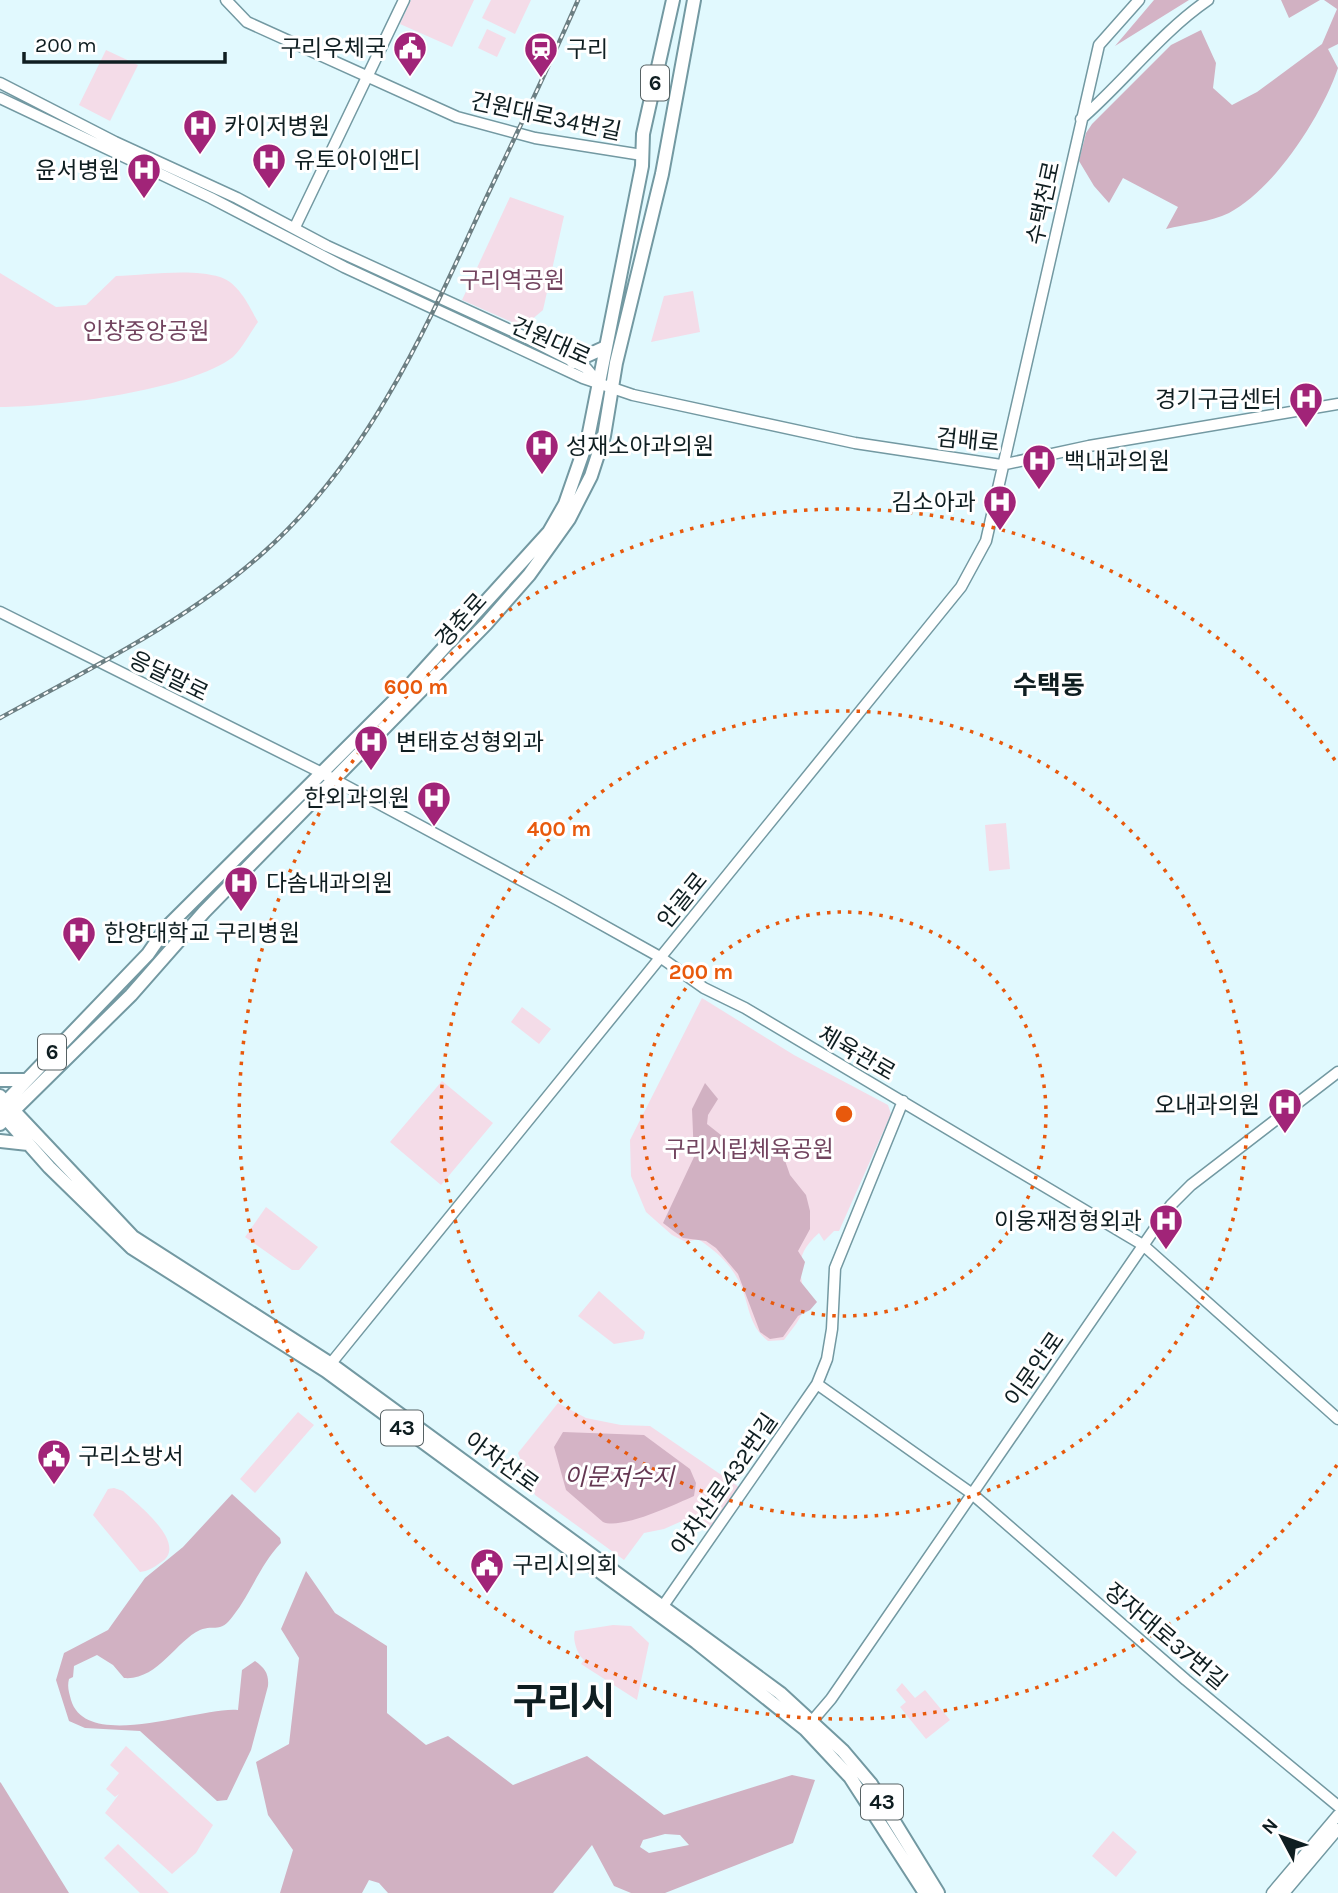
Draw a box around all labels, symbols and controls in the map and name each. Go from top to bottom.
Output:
scale bar [24,21,226,65]
public building icon: 구리우체국 [391,29,429,78]
station icon: 구리 [522,30,560,79]
text: 200 m [35,33,97,57]
place label: 구리우체국 [280,35,386,62]
place label: 구리 [566,36,608,63]
road number: 6 [641,66,669,100]
street label: 건원대로34번길 [468,87,624,146]
hospital icon: 카이저병원 [181,107,219,156]
place label: 카이저병원 [224,113,330,140]
hospital icon: 유토아이앤디 [250,141,288,190]
place label: 유토아이앤디 [294,147,421,174]
hospital icon: 윤서병원 [125,151,163,200]
place label: 윤서병원 [35,157,120,184]
street label: 수택천로 [1021,159,1065,247]
park label: 구리역공원 [459,267,565,294]
street label: 건원대로 [507,312,595,371]
park label: 인창중앙공원 [83,318,209,345]
hospital icon: 경기구급센터 [1287,380,1325,429]
place label: 경기구급센터 [1155,386,1282,413]
street label: 검배로 [935,424,1001,457]
hospital icon: 성재소아과의원 [523,427,561,476]
place label: 성재소아과의원 [566,433,714,460]
hospital icon: 백내과의원 [1020,442,1058,491]
place label: 백내과의원 [1064,448,1170,475]
hospital icon: 김소아과 [981,483,1019,532]
place label: 김소아과 [891,489,976,516]
street label: 경춘로 [430,588,493,653]
street label: 응달말로 [125,646,213,707]
district label: 수택동 [1013,670,1085,701]
text: 600 m [384,675,448,699]
hospital icon: 변태호성형외과 [352,723,390,772]
place label: 변태호성형외과 [396,729,544,756]
hospital icon: 한외과의원 [415,779,453,828]
place label: 한외과의원 [304,785,410,812]
text: 400 m [527,817,591,841]
hospital icon: 다솜내과의원 [222,864,260,913]
street label: 안골로 [652,867,713,933]
place label: 다솜내과의원 [266,870,393,897]
hospital icon: 한양대학교 구리병원 [60,914,98,963]
place label: 한양대학교 구리병원 [104,920,300,947]
text: 200 m [669,960,733,984]
street label: 체육관로 [813,1021,900,1086]
road number: 6 [38,1034,66,1070]
hospital icon: 오내과의원 [1266,1086,1304,1135]
place label: 오내과의원 [1154,1092,1260,1119]
centre of rings [832,1102,856,1126]
park label: 구리시립체육공원 [664,1136,834,1163]
hospital icon: 이웅재정형외과 [1147,1202,1185,1251]
place label: 이웅재정형외과 [994,1208,1142,1235]
street label: 이문안로 [999,1327,1070,1412]
street label: 아차산로432번길 [666,1408,783,1560]
road number: 43 [381,1410,423,1446]
street label: 아차산로 [460,1427,544,1498]
public building icon: 구리소방서 [35,1437,73,1486]
place label: 구리소방서 [78,1443,184,1470]
water label: 이문저수지 [564,1463,676,1491]
public building icon: 구리시의회 [468,1546,506,1595]
place label: 구리시의회 [512,1552,618,1579]
street label: 장자대로37번길 [1099,1577,1232,1695]
district label: 구리시 [513,1680,615,1723]
road number: 43 [861,1784,903,1820]
north arrow [1247,1802,1317,1872]
text: N [1257,1814,1283,1839]

